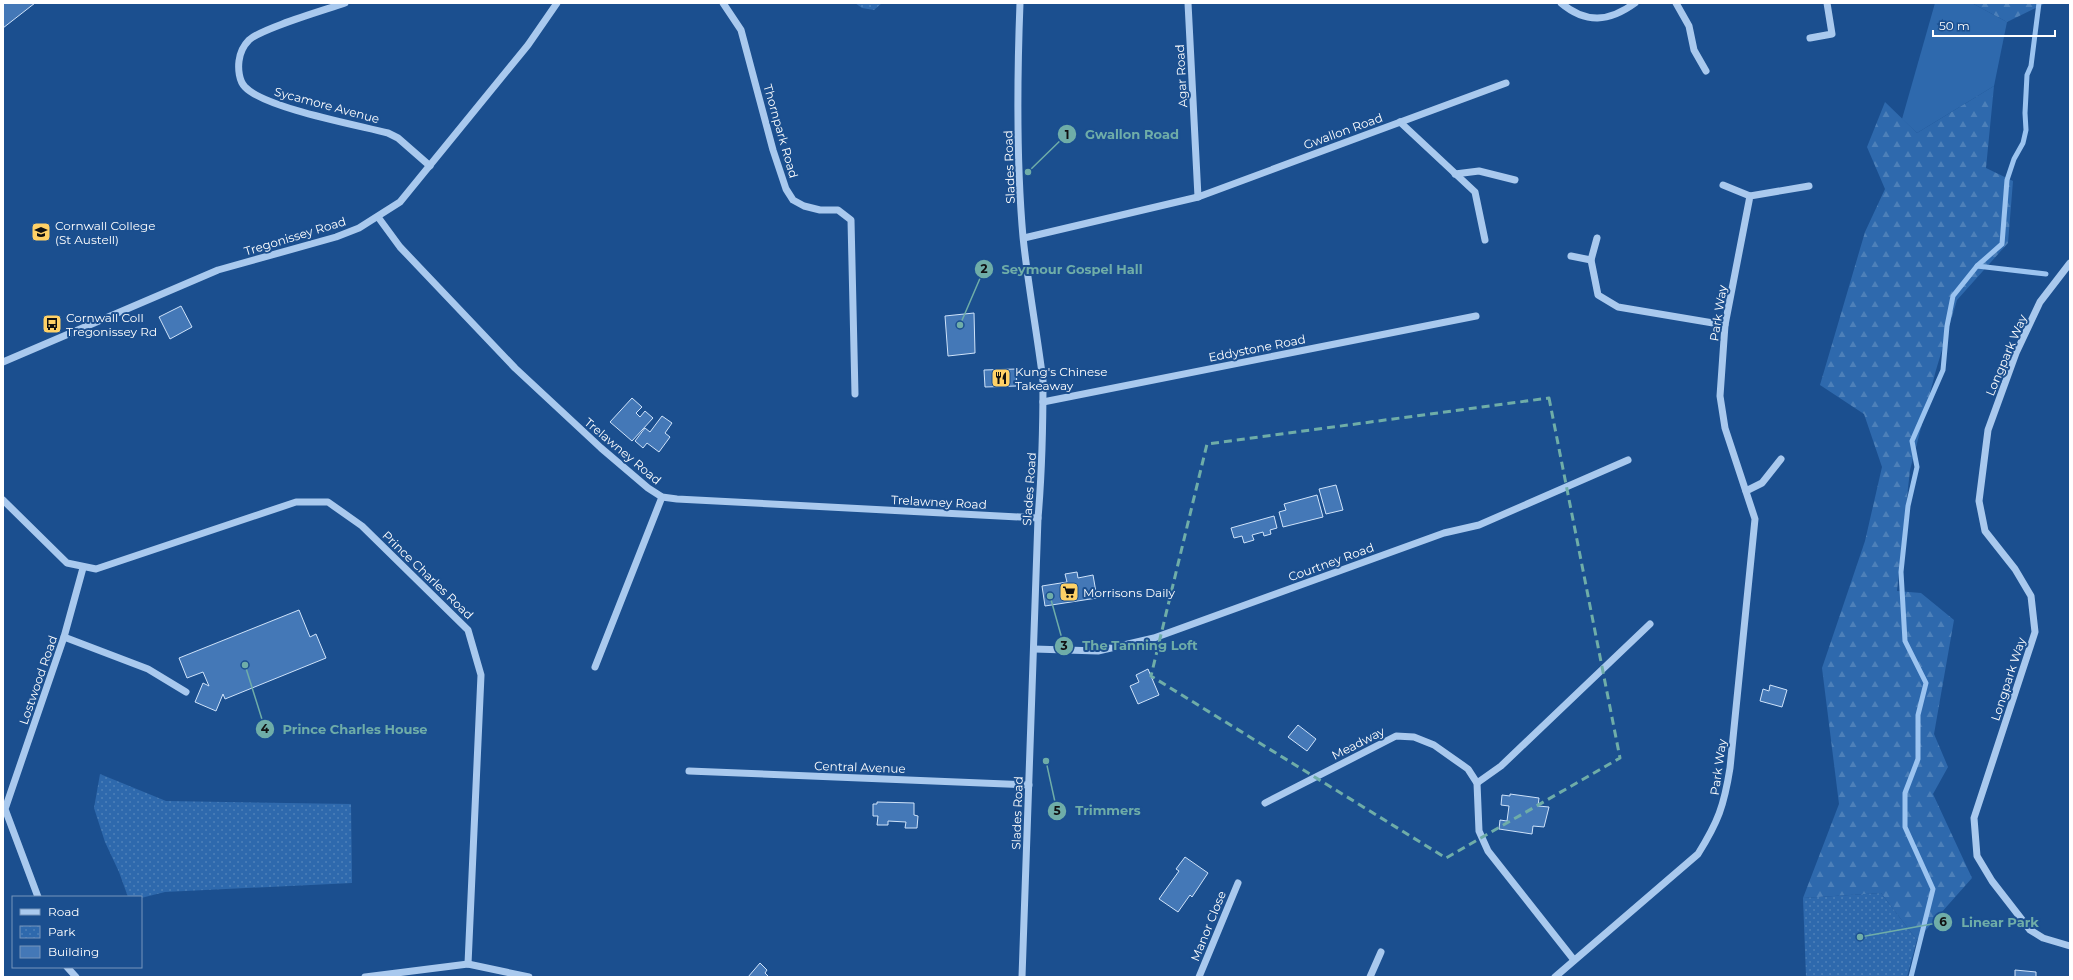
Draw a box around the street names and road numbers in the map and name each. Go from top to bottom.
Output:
street label: Agar Road [1172,44,1190,108]
street label: Thornpark Road [760,82,802,180]
street label: Sycamore Avenue [273,84,381,126]
street label: Gwallon Road [1301,110,1385,152]
street label: Slades Road [1000,130,1018,204]
street label: Tregonissey Road [242,213,348,259]
street label: Park Way [1706,283,1730,342]
street label: Longpark Way [1982,312,2030,398]
street label: Eddystone Road [1207,331,1307,365]
street label: Trelawney Road [582,415,664,487]
street label: Slades Road [1019,452,1039,526]
street label: Trelawney Road [891,492,987,512]
street label: Prince Charles Road [379,528,477,622]
street label: Courtney Road [1286,540,1376,584]
street label: Lostwood Road [16,634,60,726]
street label: Longpark Way [1987,635,2029,723]
street label: Meadway [1329,723,1387,763]
street label: Park Way [1707,737,1729,796]
street label: Central Avenue [814,758,906,776]
street label: Slades Road [1008,776,1026,850]
street label: Manor Close [1187,889,1229,963]

